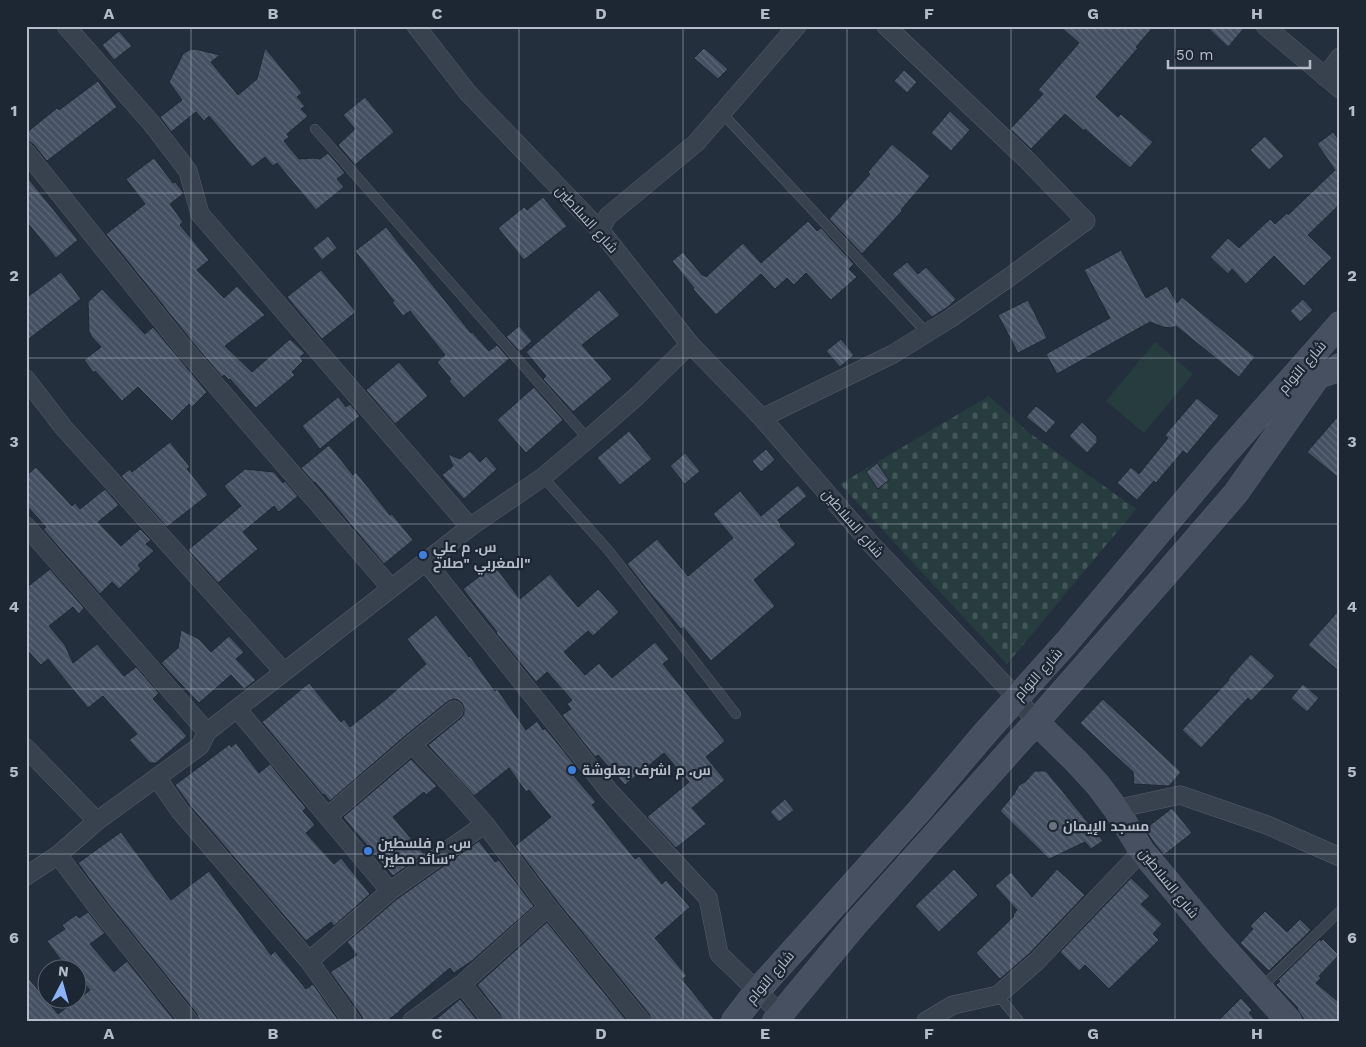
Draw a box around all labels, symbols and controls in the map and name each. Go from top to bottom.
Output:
text: A [104,4,115,23]
text: B [268,4,279,23]
text: C [432,4,443,23]
text: D [595,4,607,23]
text: E [760,4,770,23]
text: F [924,4,934,23]
text: G [1087,4,1099,23]
text: H [1251,4,1263,23]
scale bar [1168,38,1311,70]
text: 50 m [1176,46,1213,64]
text: 1 [11,101,17,120]
text: 1 [1349,101,1355,120]
street label: شارع السلاطين [552,182,621,257]
text: 2 [9,266,19,285]
text: 2 [1347,266,1357,285]
street label: شارع التوام [1275,338,1331,398]
text: 3 [9,432,19,451]
text: 3 [1347,432,1357,451]
street label: شارع السلاطين [818,486,887,561]
place label: س. م علي المغربي "صلاح" [433,539,530,575]
marker: س. م علي المغربي "صلاح" [417,549,429,561]
text: 4 [9,597,19,616]
text: 4 [1347,597,1357,616]
street label: شارع التوام [1011,645,1067,705]
text: 5 [9,762,19,781]
place label: س. م اشرف بعلوشة [582,762,711,780]
text: 5 [1347,762,1357,781]
marker: س. م اشرف بعلوشة [566,764,578,776]
place label: مسجد الإيمان [1063,818,1149,836]
marker: مسجد الإيمان [1047,820,1059,832]
place label: س. م فلسطين "سائد مطير" [378,835,471,868]
marker: س. م فلسطين "سائد مطير" [362,845,374,857]
street label: شارع السلاطين [1135,845,1202,922]
text: 6 [9,928,19,947]
text: 6 [1347,928,1357,947]
street label: شارع التوام [743,948,799,1008]
north arrow [38,960,88,1010]
text: N [57,963,69,980]
text: A [104,1024,115,1043]
text: B [268,1024,279,1043]
text: C [432,1024,443,1043]
text: D [595,1024,607,1043]
text: E [760,1024,770,1043]
text: F [924,1024,934,1043]
text: G [1087,1024,1099,1043]
text: H [1251,1024,1263,1043]

